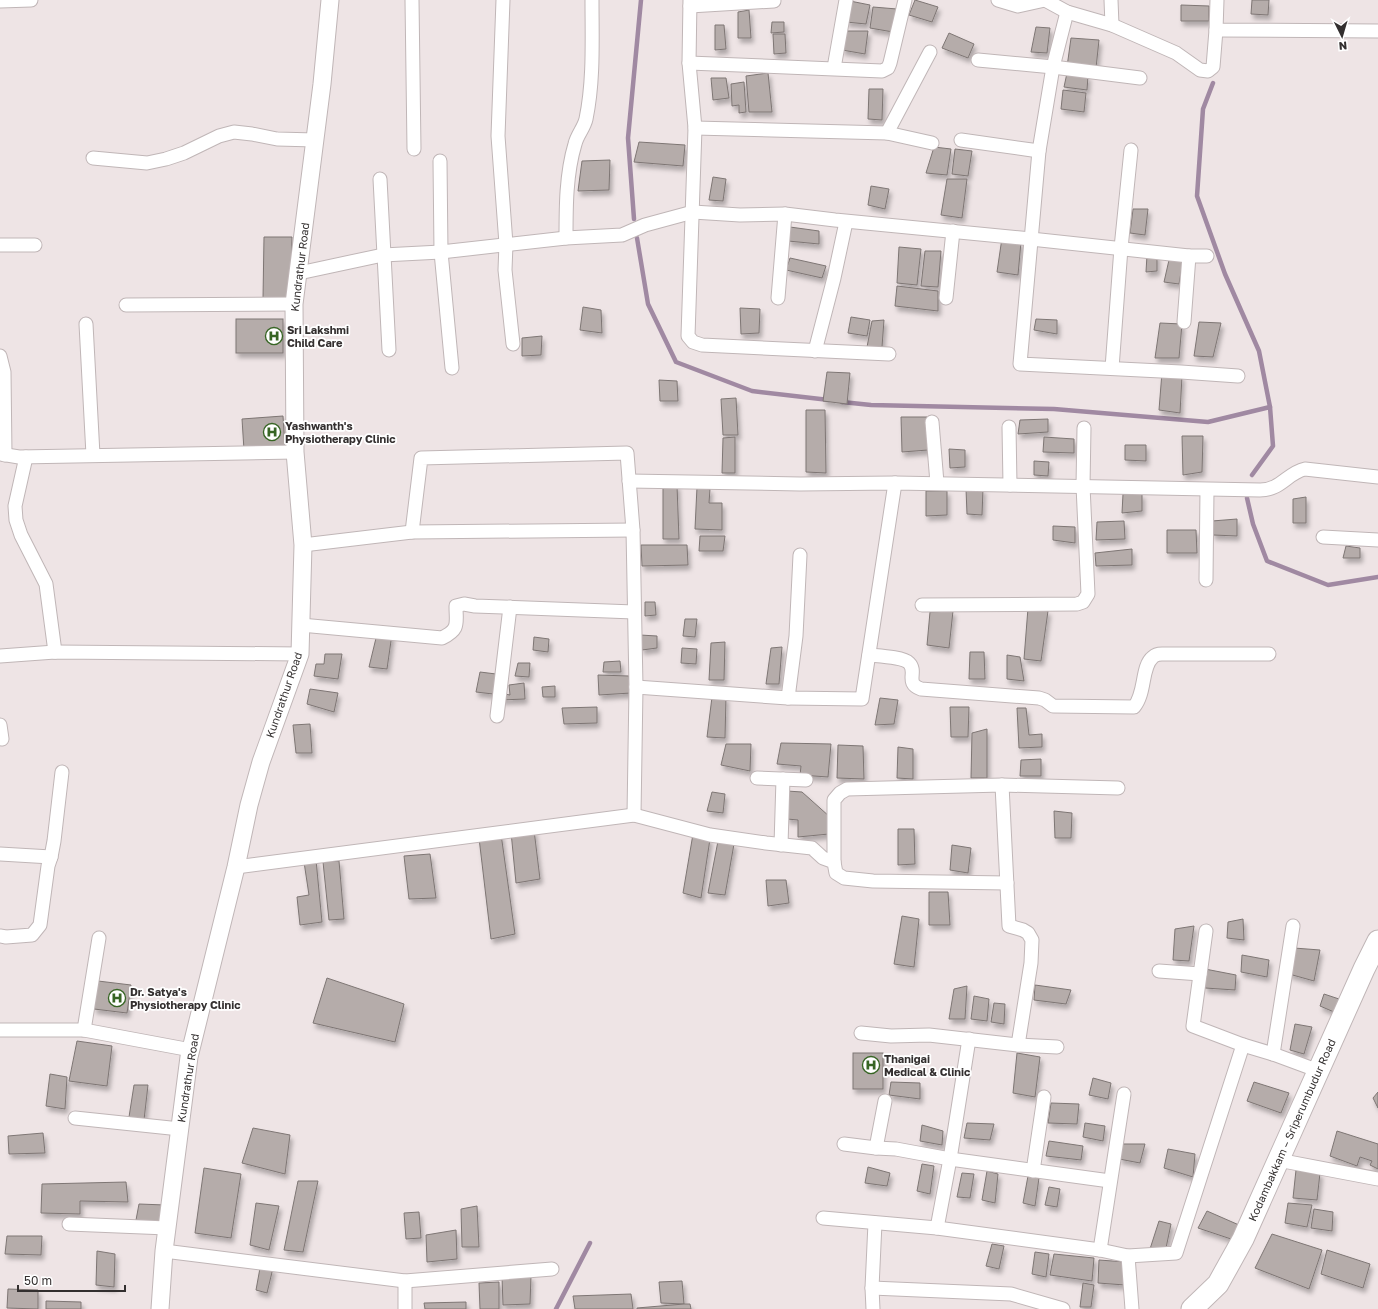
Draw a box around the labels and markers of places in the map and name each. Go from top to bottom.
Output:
place label: Sri Lakshmi Child Care [287,323,349,349]
hospital icon: Sri Lakshmi Child Care [264,326,284,346]
place label: Yashwanth's Physiotherapy Clinic [285,419,396,445]
hospital icon: Yashwanth's Physiotherapy Clinic [262,422,282,442]
place label: Dr. Satya's Physiotherapy Clinic [130,985,241,1011]
hospital icon: Dr. Satya's Physiotherapy Clinic [107,988,127,1008]
place label: Thanigai Medical & Clinic [884,1052,971,1078]
hospital icon: Thanigai Medical & Clinic [861,1055,881,1075]

